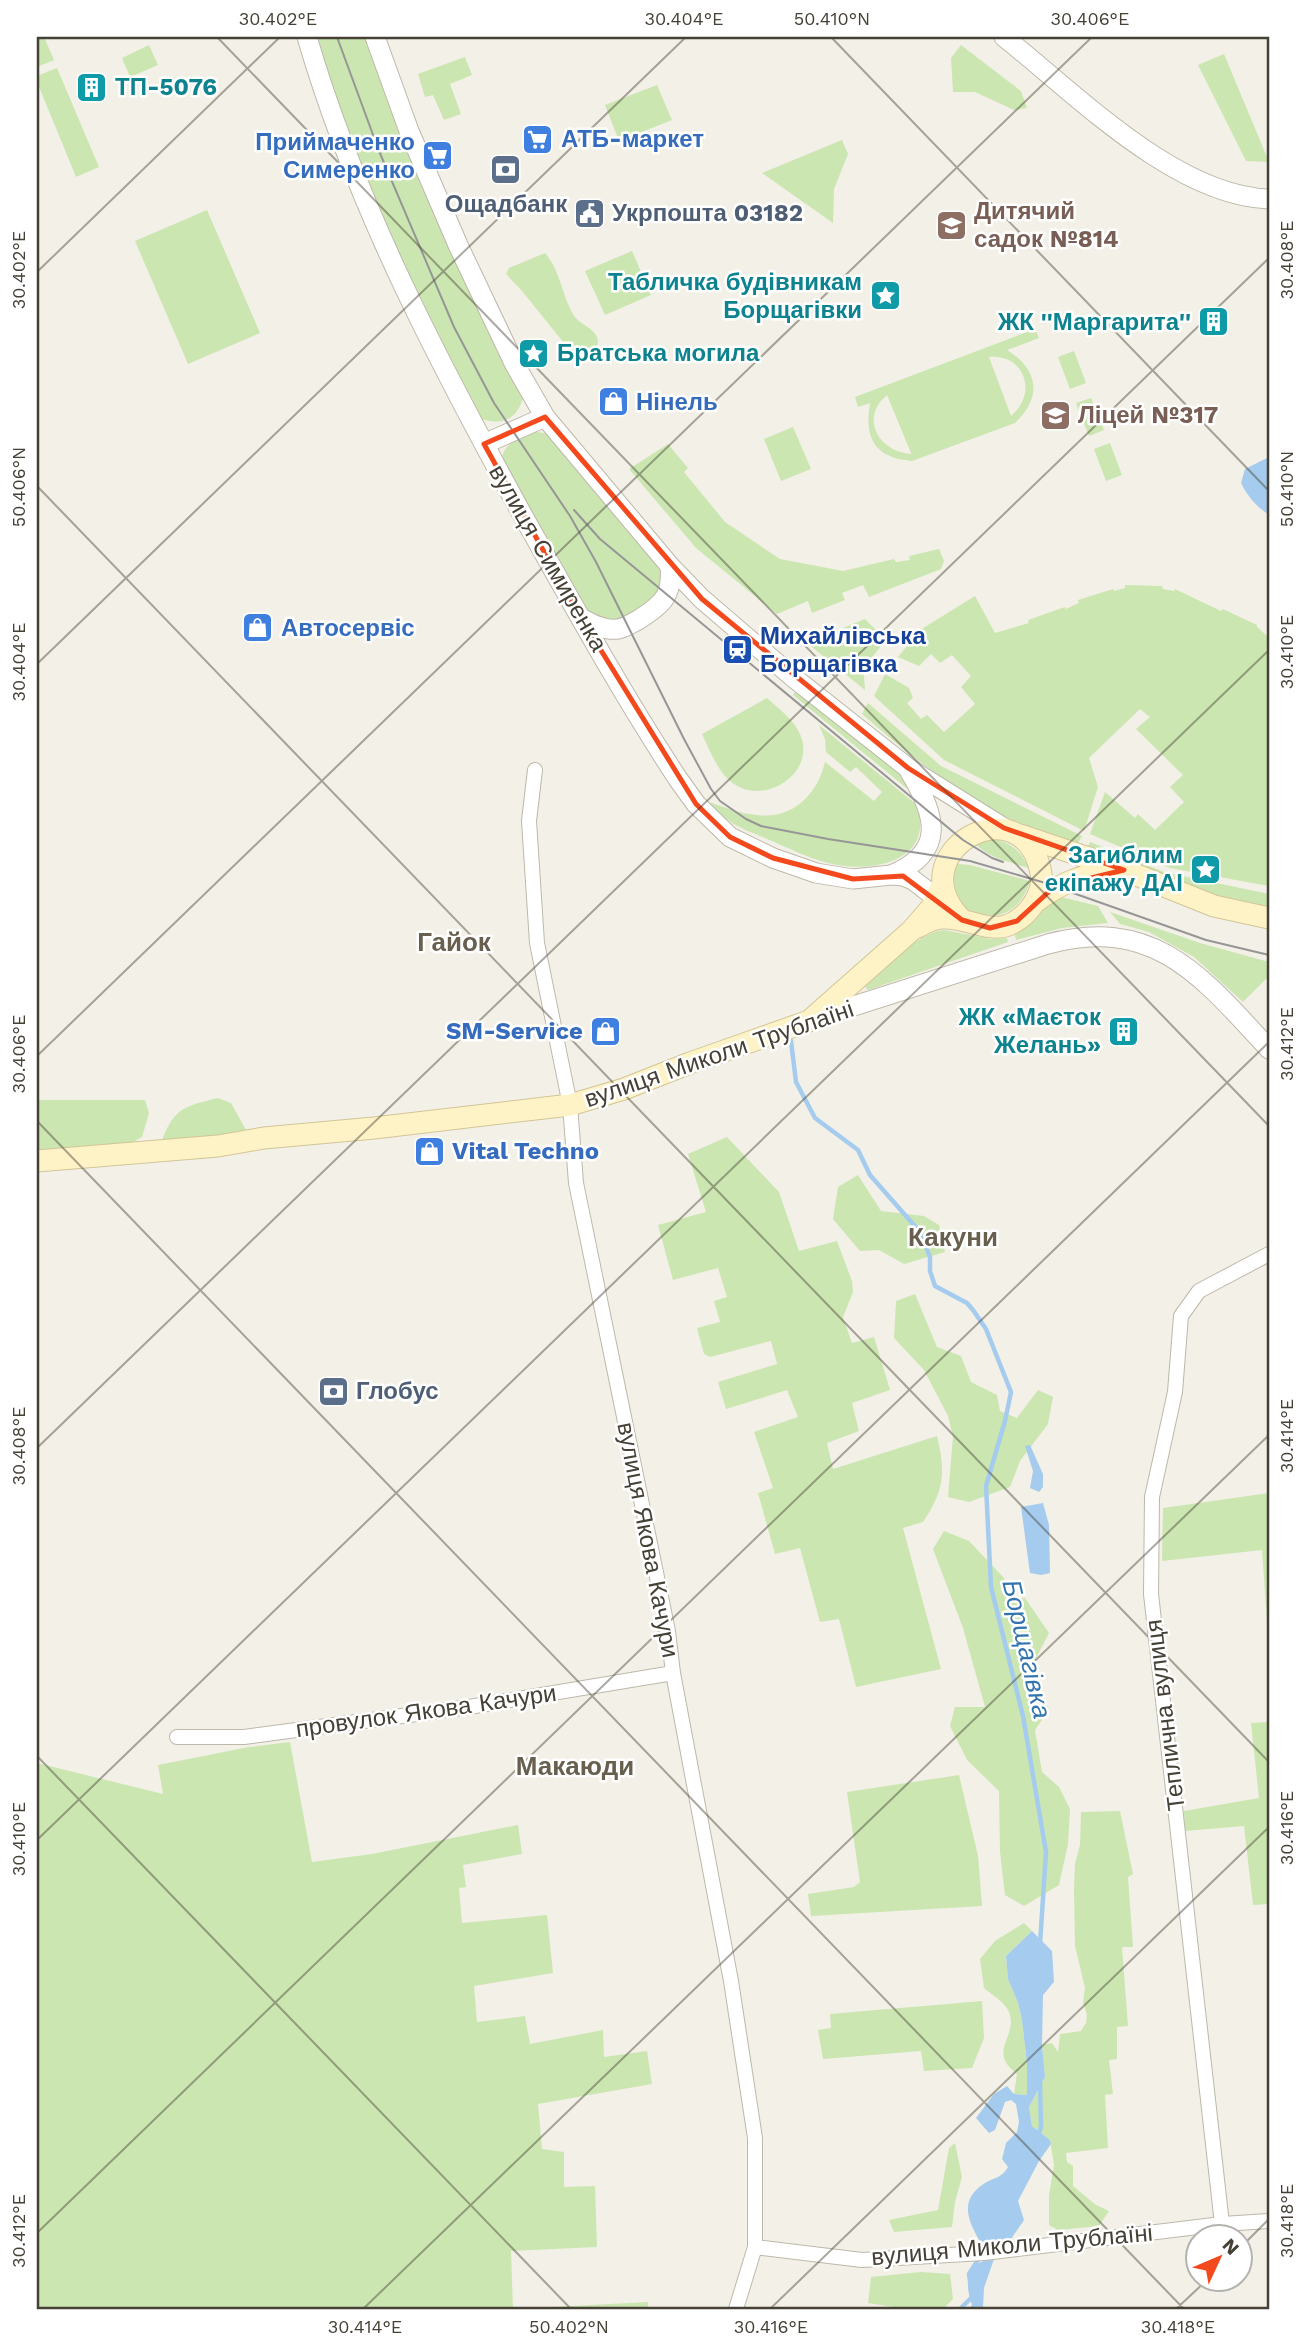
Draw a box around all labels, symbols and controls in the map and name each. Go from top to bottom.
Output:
text: 30.402°E [239,8,317,29]
text: 30.404°E [645,8,723,29]
text: 50.410°N [794,8,870,29]
text: 30.406°E [1051,8,1129,29]
building icon: ТП-5076 [75,70,109,104]
place label: ТП-5076 [115,73,217,101]
supermarket icon: АТБ-маркет [521,122,555,156]
place label: АТБ-маркет [561,125,704,153]
place label: Приймаченко Симеренко [255,128,415,184]
supermarket icon: Приймаченко Симеренко [421,139,455,173]
bank icon: Ощадбанк [489,153,523,187]
place label: Ощадбанк [445,190,568,218]
public building icon: Укрпошта 03182 [572,196,606,230]
place label: Дитячий садок №814 [974,197,1119,253]
place label: Укрпошта 03182 [612,199,803,227]
school or university icon: Дитячий садок №814 [934,208,968,242]
text: 30.408°E [1276,221,1297,299]
text: 30.402°E [8,231,29,309]
place label: Табличка будівникам Борщагівки [608,268,862,324]
place icon: Табличка будівникам Борщагівки [868,279,902,313]
building icon: ЖК ''Маргарита'' [1197,305,1231,339]
place label: ЖК ''Маргарита'' [997,308,1191,336]
place icon: Братська могила [517,336,551,370]
place label: Братська могила [557,339,760,367]
shop icon: Нінель [596,385,630,419]
place label: Нінель [636,388,718,416]
school or university icon: Ліцей №317 [1038,398,1072,432]
place label: Ліцей №317 [1078,401,1218,429]
text: 50.406°N [8,447,29,527]
text: 50.410°N [1276,451,1297,527]
street label: вулиця Симиренка [483,460,613,657]
shop icon: Автосервіс [241,611,275,645]
place label: Автосервіс [281,614,415,642]
text: 30.410°E [1276,615,1297,689]
place label: Михайлівська Борщагівка [760,622,926,678]
text: 30.404°E [8,623,29,701]
station icon: Михайлівська Борщагівка [720,633,754,667]
place label: Загиблим екіпажу ДАІ [1045,841,1183,897]
place icon: Загиблим екіпажу ДАІ [1189,852,1223,886]
district label: Гайок [417,927,492,957]
street label: вулиця Миколи Трублаїні [581,995,857,1113]
place label: ЖК «Маєток Желань» [958,1003,1102,1059]
text: 30.412°E [1276,1007,1297,1081]
shop icon: SM-Service [589,1014,623,1048]
building icon: ЖК «Маєток Желань» [1107,1014,1141,1048]
text: 30.406°E [8,1015,29,1093]
place label: SM-Service [446,1017,583,1045]
shop icon: Vital Techno [412,1134,446,1168]
place label: Vital Techno [452,1137,599,1165]
district label: Какуни [908,1222,998,1252]
bank icon: Глобус [316,1374,350,1408]
place label: Глобус [356,1377,439,1405]
text: 30.414°E [1276,1399,1297,1473]
text: 30.408°E [8,1407,29,1485]
street label: вулиця Якова Качури [611,1420,685,1660]
water label: Борщагівка [996,1577,1058,1721]
street label: Теплична вулиця [1139,1618,1191,1812]
street label: провулок Якова Качури [294,1679,558,1743]
district label: Макаюди [516,1751,634,1781]
text: 30.416°E [1276,1791,1297,1865]
text: 30.410°E [8,1802,29,1876]
text: 30.418°E [1276,2184,1297,2258]
text: 30.412°E [8,2194,29,2268]
street label: вулиця Миколи Трублаїні [870,2219,1154,2271]
north arrow [1184,2224,1254,2294]
text: N [1218,2233,1244,2260]
text: 30.414°E [328,2316,402,2337]
text: 50.402°N [529,2316,609,2337]
text: 30.416°E [734,2316,808,2337]
text: 30.418°E [1141,2316,1215,2337]

